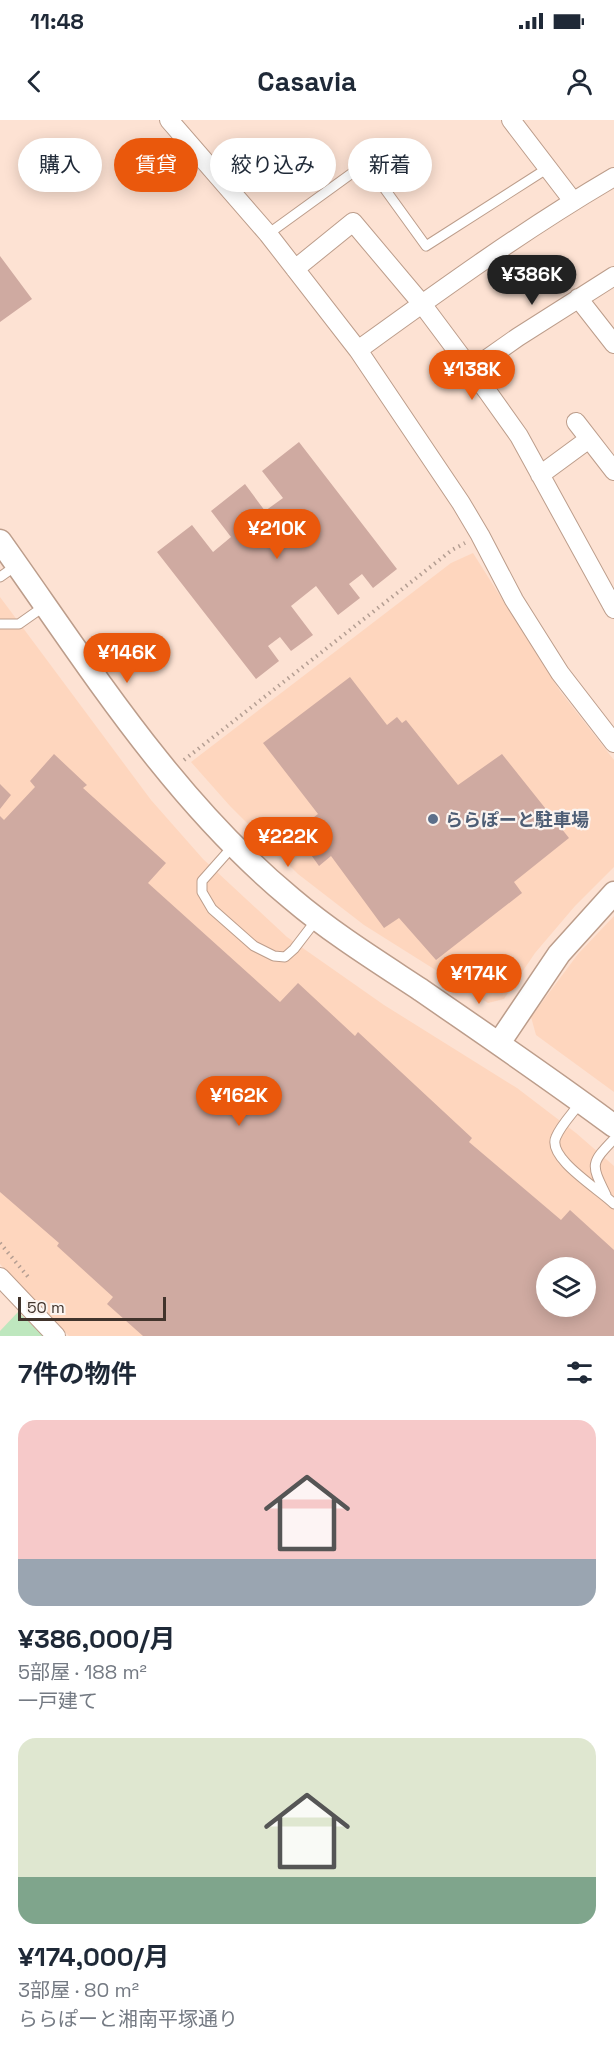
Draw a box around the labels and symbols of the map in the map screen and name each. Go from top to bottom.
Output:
pin: ¥386K [490,255,574,306]
pin: ¥138K [430,350,514,401]
pin: ¥210K [235,509,319,560]
pin: ¥146K [85,633,169,684]
place label: ららぽーと駐車場 [445,808,589,831]
marker: ららぽーと駐車場 [426,812,440,826]
pin: ¥222K [246,817,330,868]
pin: ¥174K [437,954,521,1005]
pin: ¥162K [197,1076,281,1127]
scale bar [18,1294,166,1322]

